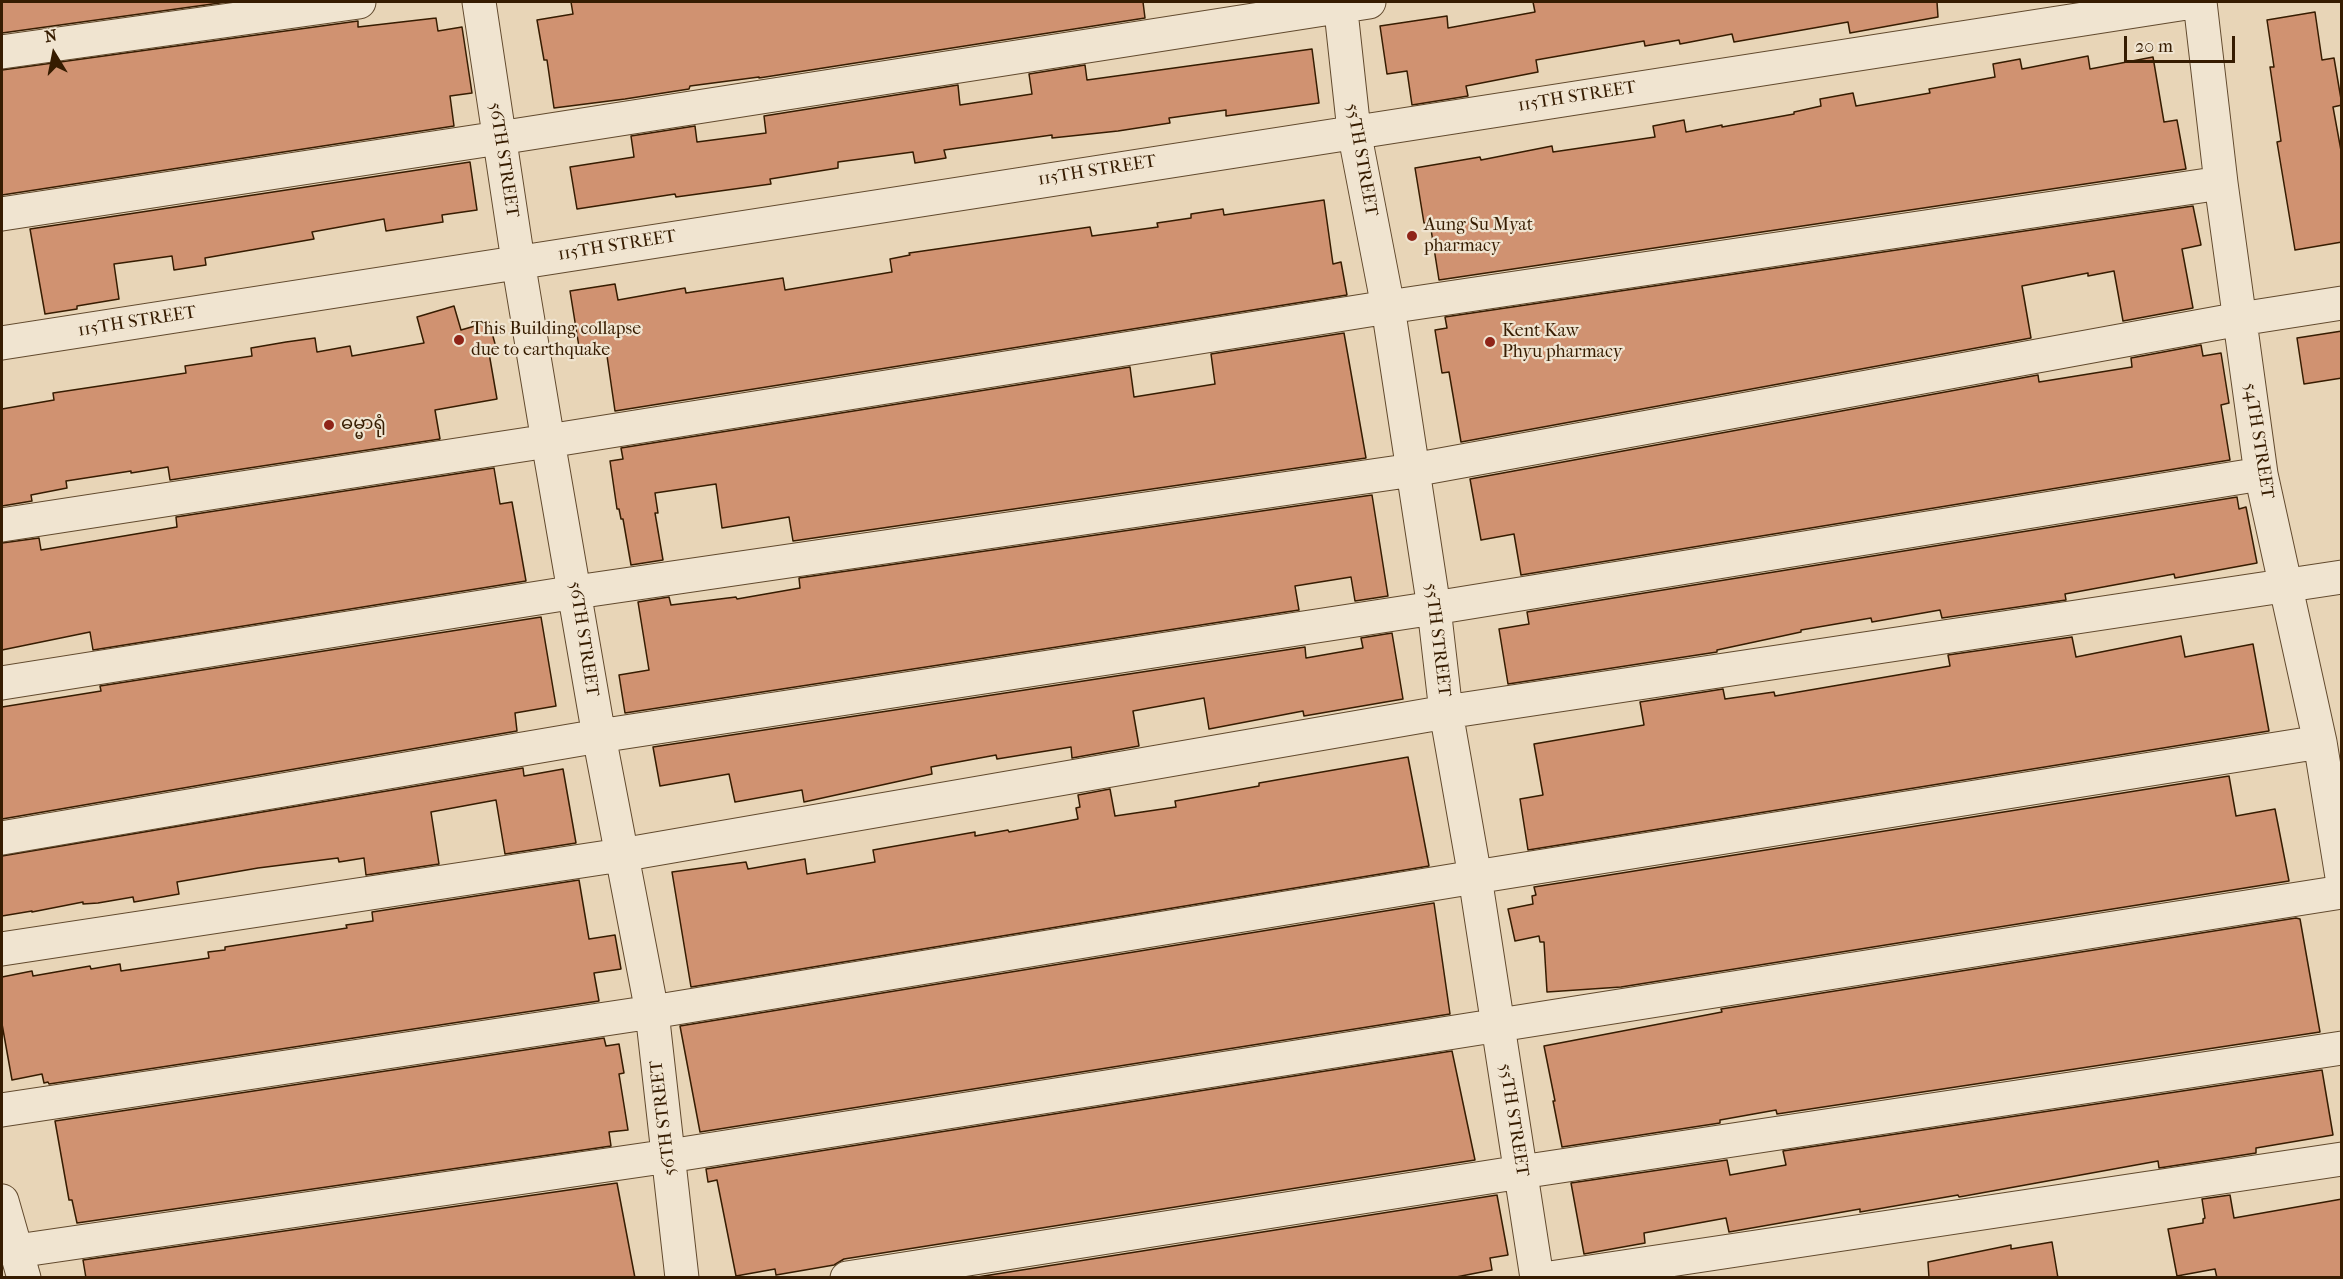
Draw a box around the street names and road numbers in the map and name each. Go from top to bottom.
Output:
street label: 115TH STREET [1516,77,1638,117]
street label: 56TH STREET [483,101,523,219]
street label: 55TH STREET [1340,102,1382,218]
street label: 115TH STREET [1036,151,1158,191]
street label: 115TH STREET [556,226,678,266]
street label: 115TH STREET [76,302,198,342]
street label: 54TH STREET [2238,381,2278,501]
street label: 56TH STREET [563,580,603,698]
street label: 55TH STREET [1419,582,1455,698]
street label: 56TH STREET [646,1059,682,1177]
street label: 55TH STREET [1493,1062,1533,1178]

